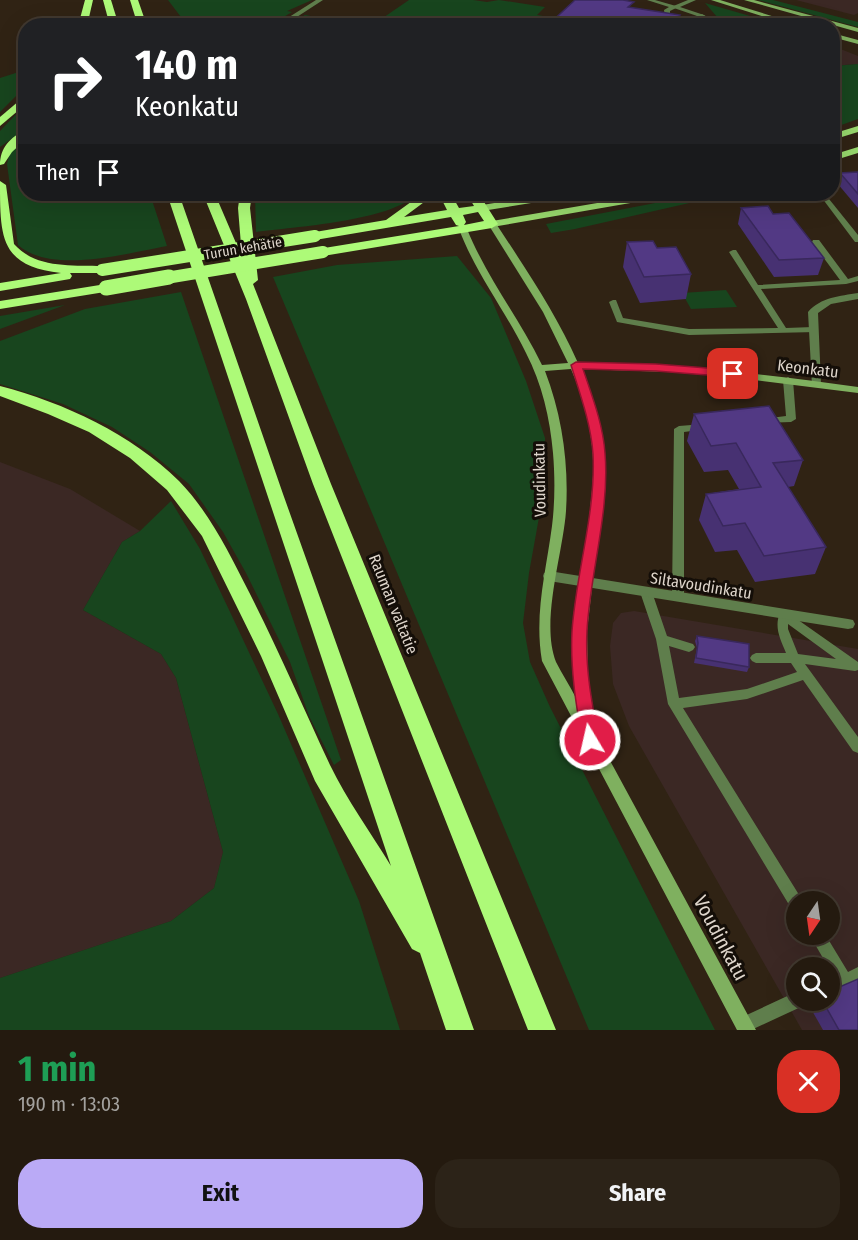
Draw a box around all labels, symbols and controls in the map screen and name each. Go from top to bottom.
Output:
text: 140 m [135,40,238,90]
icon: right [36,42,114,120]
text: Keonkatu [135,91,239,123]
icon: arrive [92,156,125,189]
text: Then [36,159,80,186]
street label: Turun kehätie [203,233,283,264]
pin [707,348,758,399]
street label: Keonkatu [776,355,840,382]
icon: arrive [716,357,749,390]
street label: Voudinkatu [529,443,550,517]
street label: Rauman valtatie [365,551,422,657]
street label: Siltavoudinkatu [649,568,753,603]
position arrow [558,708,622,772]
street label: Voudinkatu [689,891,753,985]
north arrow [786,891,840,945]
map controls [786,891,840,1011]
button: search [786,957,840,1011]
text: 1 min [18,1047,96,1091]
button: close [777,1050,840,1113]
text: 190 m · 13:03 [18,1092,120,1116]
button: Exit [18,1159,423,1228]
button: Share [435,1159,840,1228]

